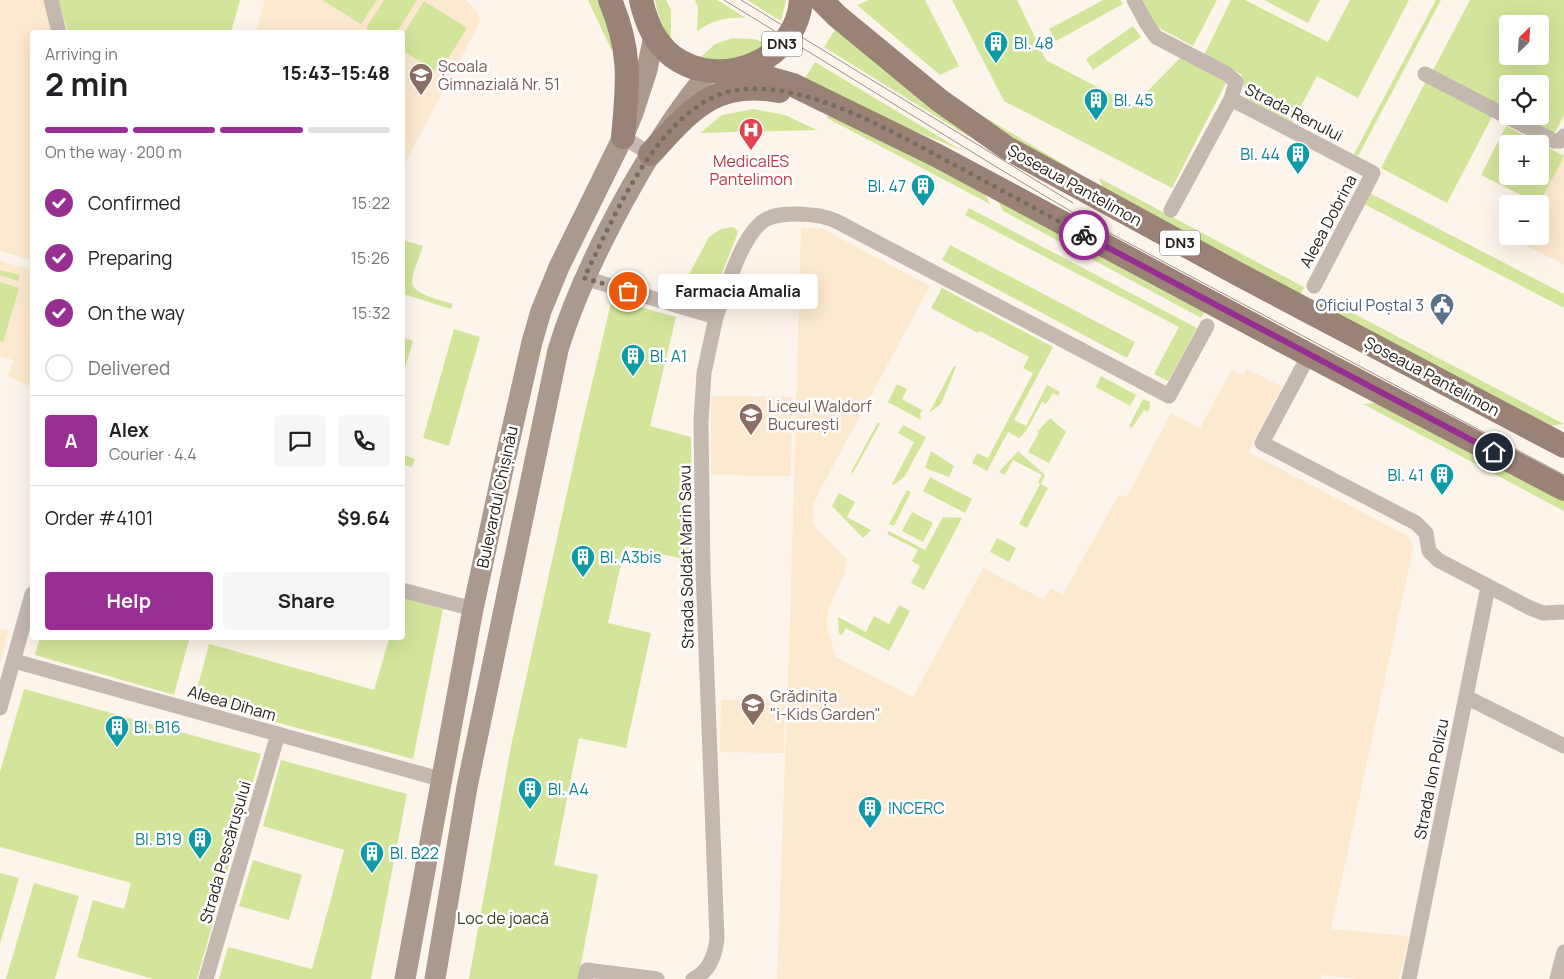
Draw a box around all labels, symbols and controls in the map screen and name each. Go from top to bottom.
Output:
north arrow [1499,15,1549,65]
map controls [1499,15,1549,245]
building icon: Bl. 48 [983,30,1009,64]
road number: DN3 [762,32,802,56]
place label: Bl. 48 [1014,32,1054,54]
text: Arriving in [45,43,118,65]
place label: Școala Gimnazială Nr. 51 [438,55,560,95]
text: 15:43–15:48 [282,60,390,86]
text: 2 min [45,62,128,106]
school or university icon: Școala Gimnazială Nr. 51 [408,62,434,96]
button: locate [1499,75,1549,125]
street label: Strada Renului [1241,78,1347,146]
building icon: Bl. 45 [1083,87,1109,121]
place label: Bl. 45 [1114,89,1153,111]
hospital icon: MedicalES Pantelimon [738,117,764,151]
button: + [1499,135,1549,185]
street label: Șoseaua Pantelimon [1004,139,1146,231]
text: On the way · 200 m [45,141,182,163]
building icon: Bl. 44 [1285,141,1311,175]
place label: Bl. 44 [1240,143,1280,165]
place label: MedicalES Pantelimon [709,150,793,190]
street label: Aleea Dobrina [1294,171,1362,271]
building icon: Bl. 47 [910,173,936,207]
place label: Bl. 47 [868,175,906,197]
icon: check [45,189,73,217]
text: Confirmed [88,190,181,216]
text: 15:22 [351,192,390,214]
button: − [1499,195,1549,245]
courier [1059,210,1109,260]
icon: bike [1070,221,1098,249]
road number: DN3 [1160,230,1200,256]
icon: check [45,244,73,272]
text: Preparing [88,245,173,271]
text: 15:26 [351,247,390,269]
pin [607,270,649,312]
callout: Farmacia Amalia [658,274,818,308]
icon: bag [614,277,642,305]
text: Farmacia Amalia [675,280,801,302]
public building icon: Oficiul Poștal 3 [1429,292,1455,326]
place label: Oficiul Poștal 3 [1316,294,1424,316]
icon: check [45,299,73,327]
text: On the way [88,300,185,326]
text: 15:32 [352,302,390,324]
street label: Șoseaua Pantelimon [1360,331,1504,421]
building icon: Bl. A1 [620,343,646,377]
place label: Bl. A1 [650,345,687,367]
text: Delivered [88,355,170,381]
place label: Liceul Waldorf București [768,395,872,435]
school or university icon: Liceul Waldorf București [738,402,764,436]
button: chat [274,415,326,467]
button: phone [338,415,390,467]
text: Alex [109,417,149,443]
street label: Bulevardul Chișinău [471,424,523,570]
text: A [65,428,77,454]
pin [1473,431,1515,473]
icon: home [1480,438,1508,466]
text: Courier · 4.4 [109,443,197,465]
building icon: Bl. 41 [1429,462,1455,496]
place label: Bl. 41 [1388,464,1424,486]
street label: Strada Soldat Marin Savu [673,465,699,649]
text: Order #4101 [45,505,154,531]
text: $9.64 [337,505,390,531]
building icon: Bl. A3bis [570,544,596,578]
place label: Bl. A3bis [600,546,661,568]
button: Help [45,572,213,630]
button: Share [223,572,390,630]
street label: Aleea Diham [185,680,279,726]
place label: Grădinița "i-Kids Garden" [770,685,881,725]
school or university icon: Grădinița "i-Kids Garden" [740,692,766,726]
building icon: Bl. B16 [104,714,130,748]
place label: Bl. B16 [134,716,181,738]
street label: Strada Ion Polizu [1409,717,1453,841]
building icon: Bl. A4 [517,776,543,810]
street label: Strada Pescărușului [194,778,256,926]
place label: Bl. A4 [548,778,589,800]
building icon: INCERC [857,795,883,829]
place label: INCERC [888,797,945,819]
building icon: Bl. B19 [187,826,213,860]
place label: Bl. B19 [135,828,182,850]
building icon: Bl. B22 [359,840,385,874]
place label: Bl. B22 [390,842,439,864]
park label: Loc de joacă [457,907,549,929]

